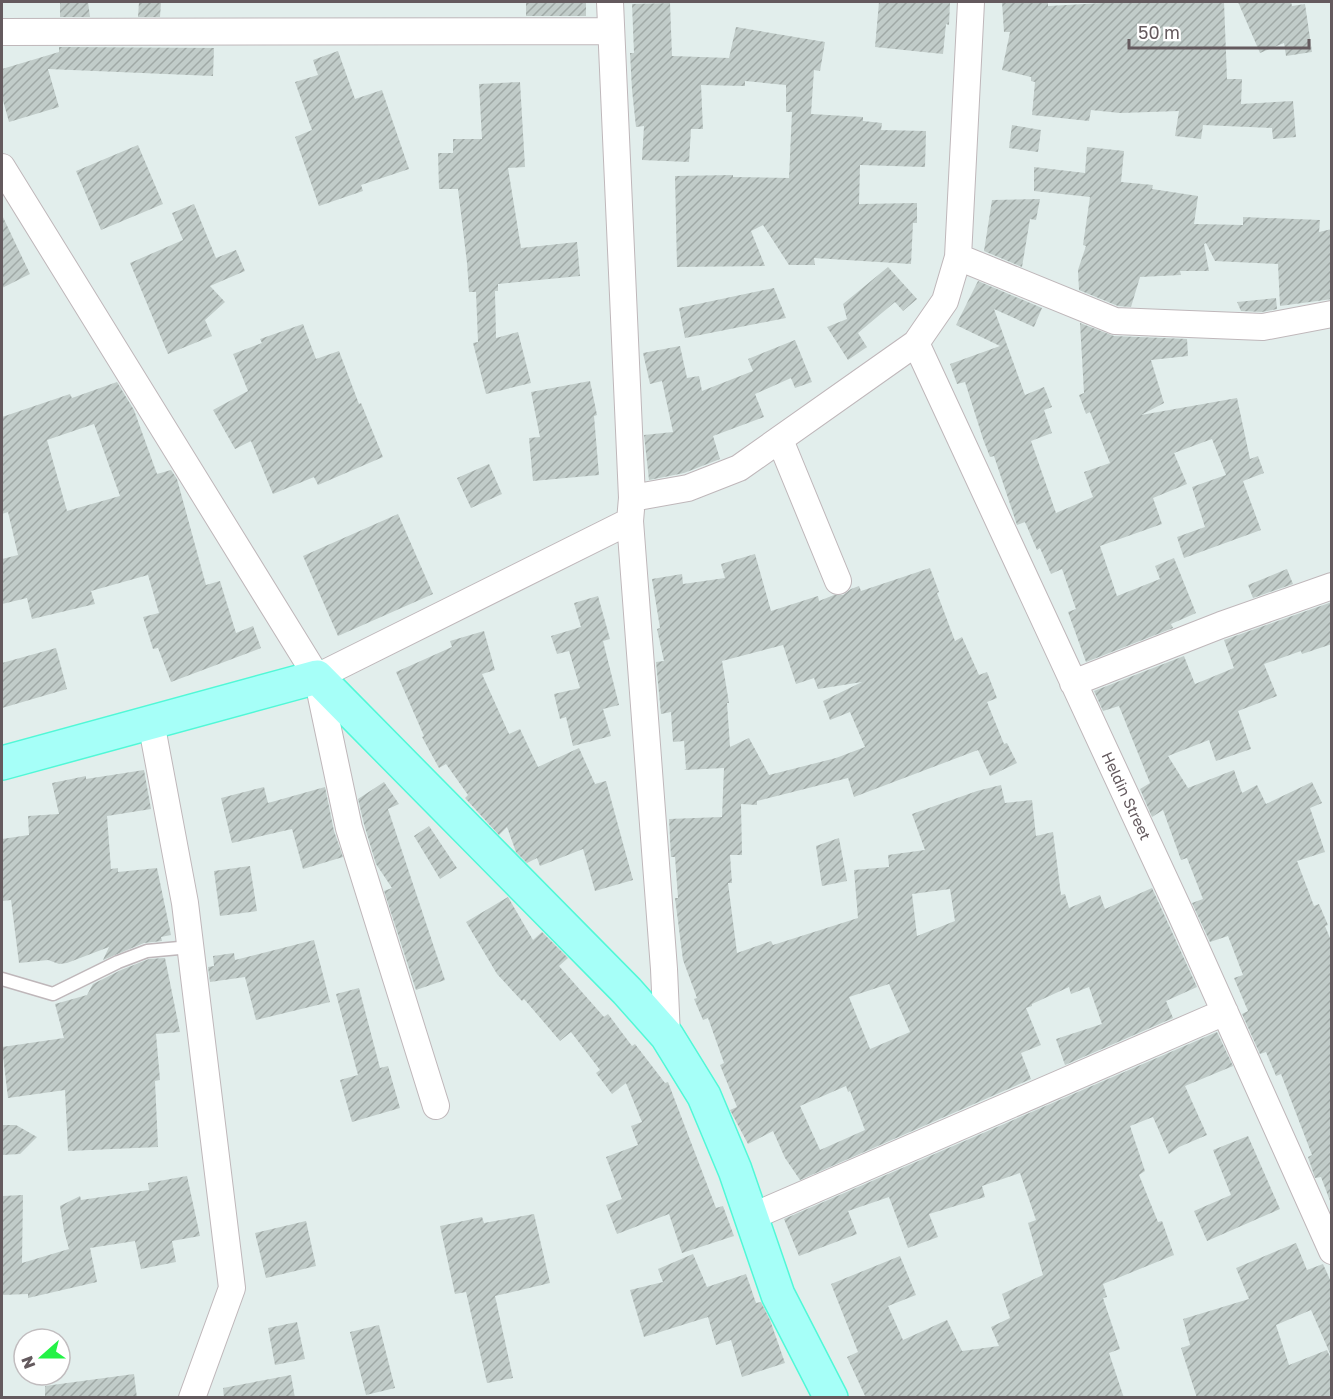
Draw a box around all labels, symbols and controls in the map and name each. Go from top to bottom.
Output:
scale bar [1129,12,1309,50]
text: 50 m [1138,21,1180,43]
street label: Heldin Street [1099,749,1155,843]
north arrow [12,1327,72,1387]
text: N [16,1353,40,1372]

